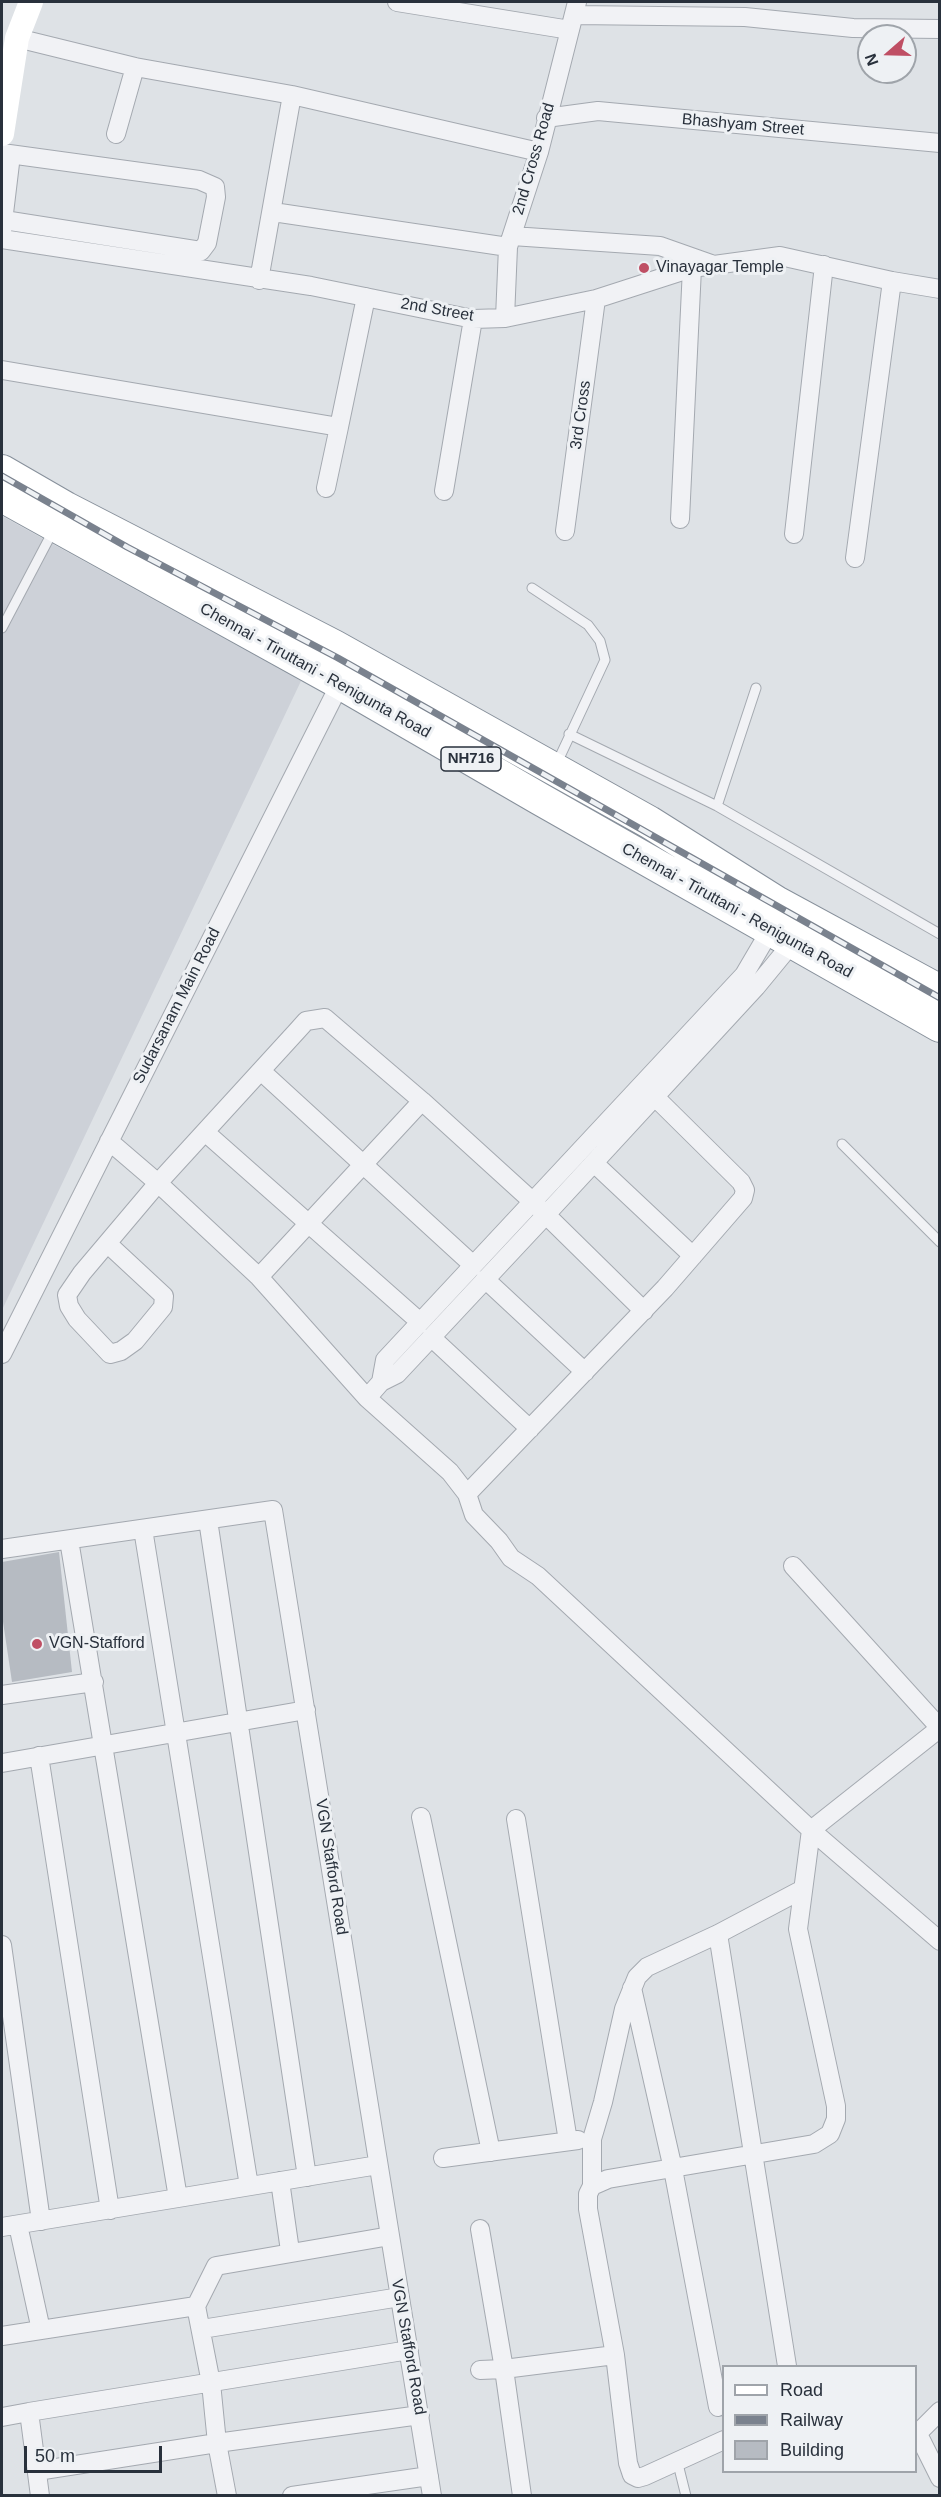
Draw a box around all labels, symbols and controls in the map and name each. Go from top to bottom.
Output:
north arrow [857,24,917,84]
text: N [862,51,881,68]
street label: 2nd Cross Road [509,101,559,217]
street label: Bhashyam Street [681,110,805,140]
place label: Vinayagar Temple [656,258,784,278]
marker: Vinayagar Temple [637,261,651,275]
street label: 2nd Street [399,294,475,326]
street label: 3rd Cross [567,379,595,451]
street label: Chennai - Tiruttani - Renigunta Road [196,599,434,743]
road number: NH716 [441,747,501,771]
street label: Chennai - Tiruttani - Renigunta Road [618,839,856,983]
street label: Sudarsanam Main Road [129,925,225,1087]
place label: VGN-Stafford [49,1634,145,1654]
marker: VGN-Stafford [30,1637,44,1651]
street label: VGN Stafford Road [311,1798,351,1936]
street label: VGN Stafford Road [387,2278,429,2416]
legend [722,2365,917,2473]
text: Road [780,2380,823,2400]
text: Railway [780,2410,843,2430]
scale bar [27,2434,165,2472]
text: Building [780,2440,844,2460]
text: 50 m [35,2446,75,2466]

